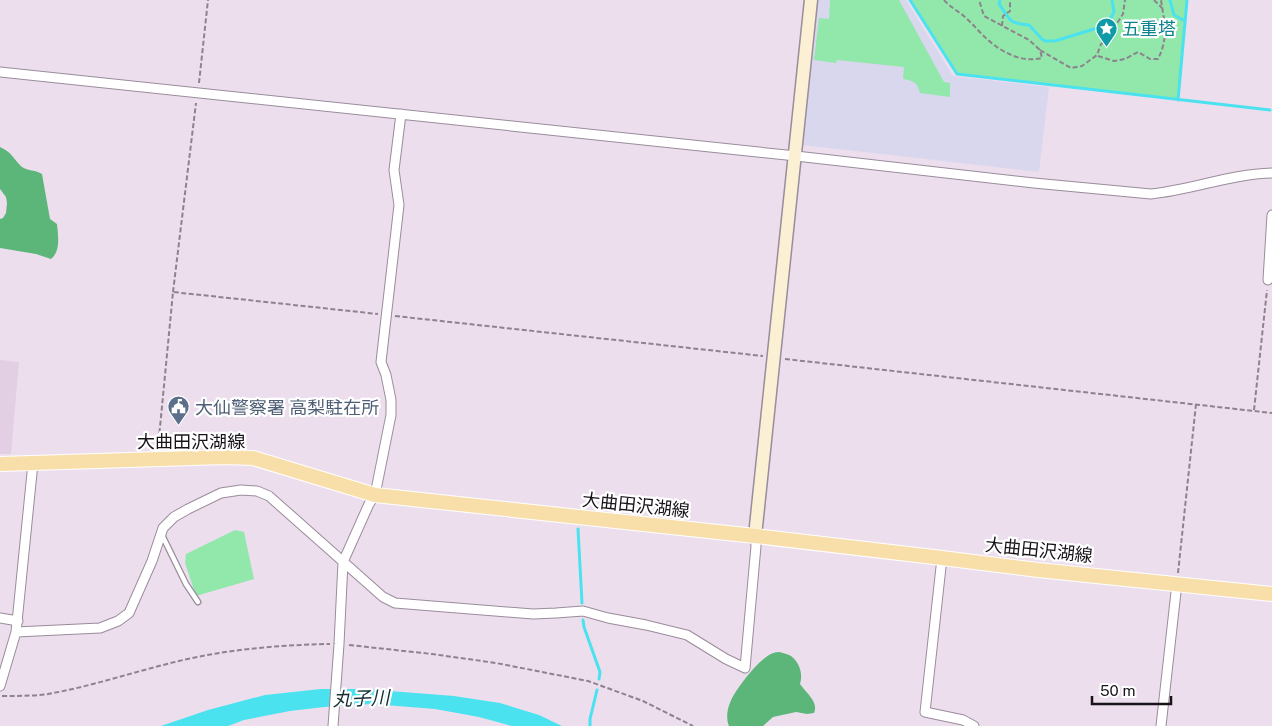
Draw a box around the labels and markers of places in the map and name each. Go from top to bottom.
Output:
place icon: 五重塔 [1094,16,1118,47]
place label: 五重塔 [1122,18,1176,39]
public building icon: 大仙警察署 高梨駐在所 [167,395,191,426]
place label: 大仙警察署 高梨駐在所 [195,397,379,418]

